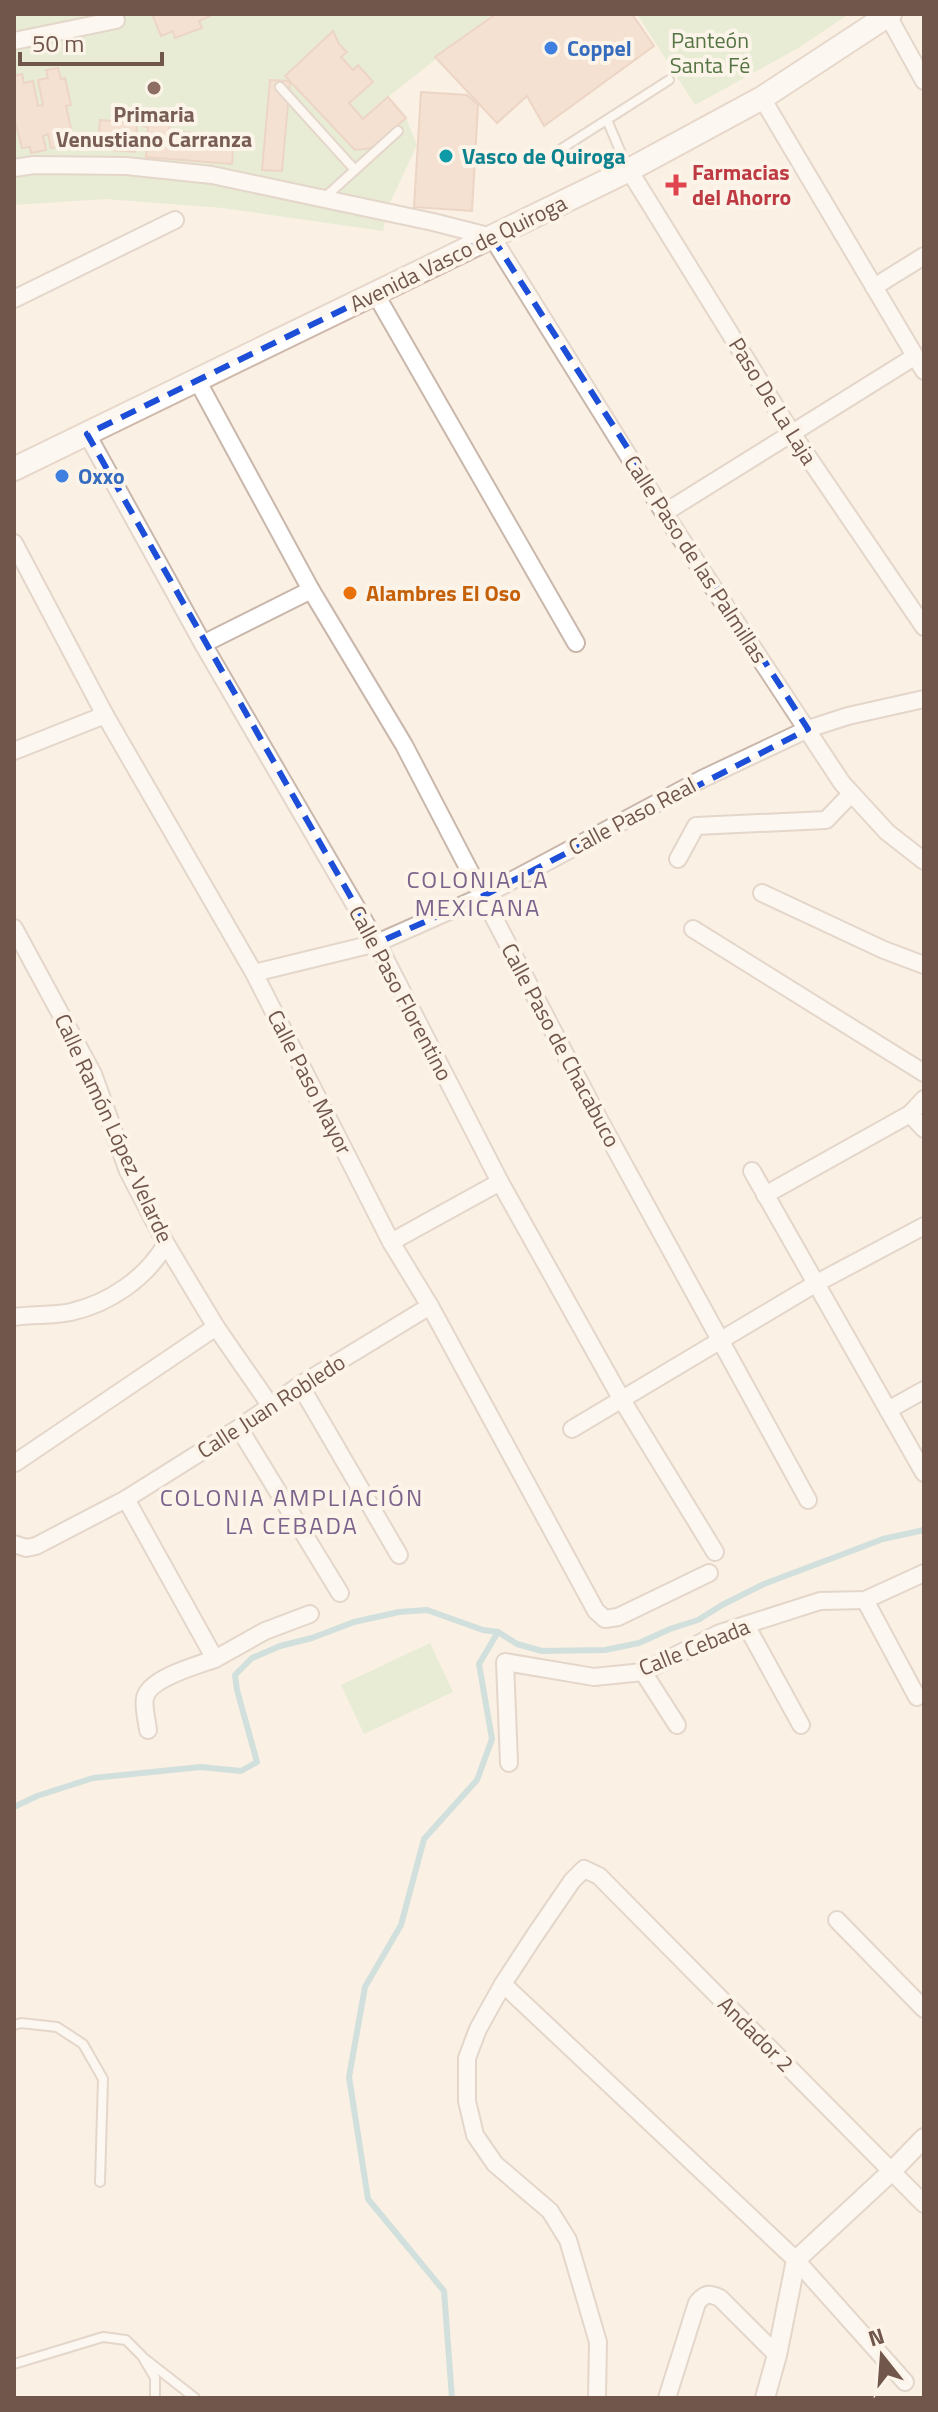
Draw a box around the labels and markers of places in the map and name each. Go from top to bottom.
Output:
place label: Coppel [567,31,632,65]
marker: Coppel [542,39,560,57]
marker: Primaria Venustiano Carranza [145,79,163,97]
place label: Primaria Venustiano Carranza [56,97,252,156]
place label: Vasco de Quiroga [462,139,626,173]
marker: Vasco de Quiroga [437,147,455,165]
place label: Farmacias del Ahorro [692,155,791,214]
marker: Farmacias del Ahorro [667,176,685,194]
place label: Oxxo [78,459,125,493]
marker: Oxxo [53,467,71,485]
place label: Alambres El Oso [366,576,521,610]
marker: Alambres El Oso [341,584,359,602]

